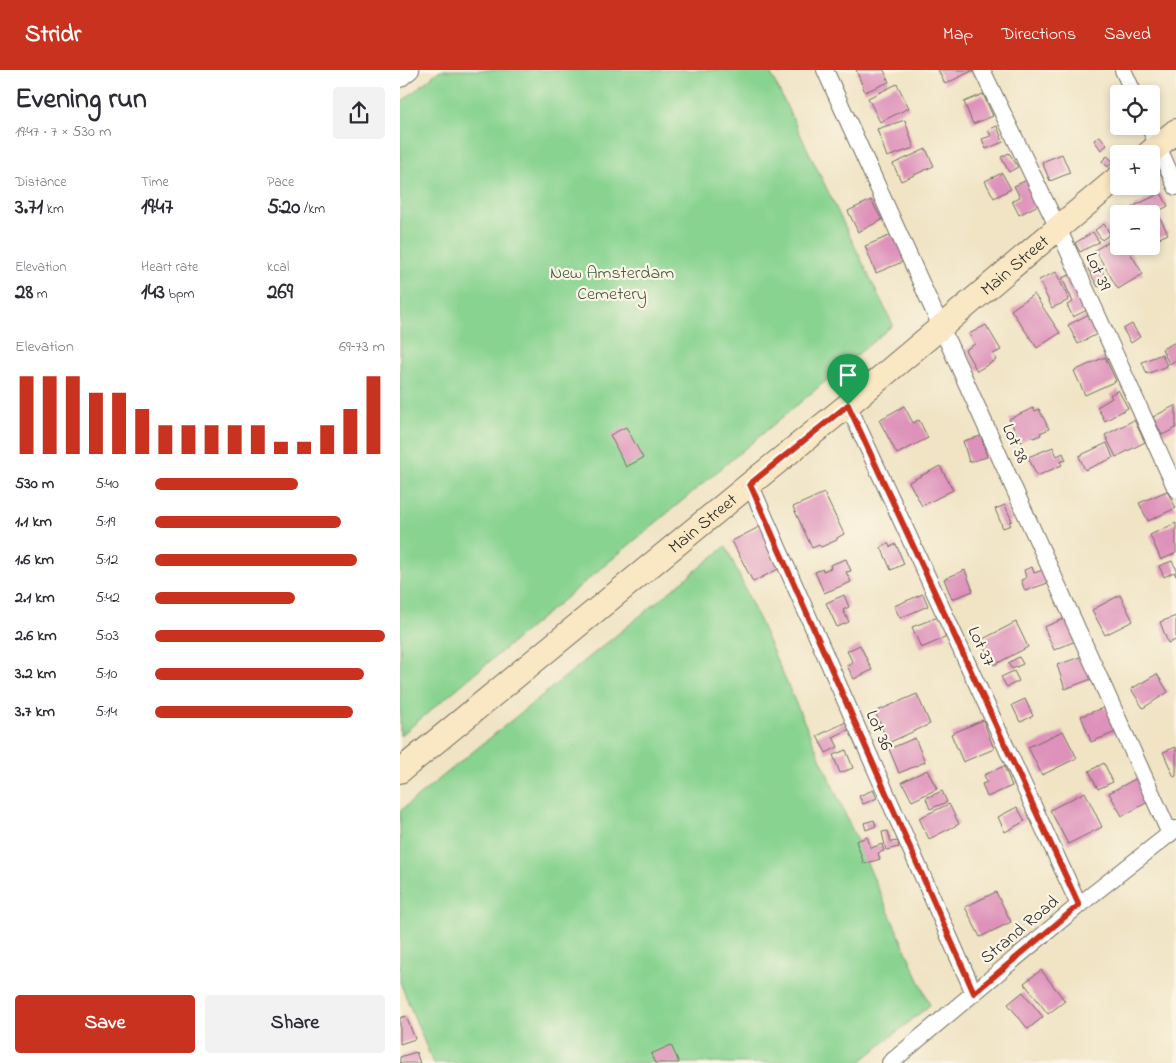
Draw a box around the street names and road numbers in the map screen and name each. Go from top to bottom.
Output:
street label: Main Street [976,230,1056,303]
street label: Lot 39 [1077,249,1117,296]
street label: Lot 38 [994,420,1034,468]
street label: Main Street [663,488,744,561]
street label: Lot 37 [960,623,1001,672]
street label: Lot 36 [858,706,899,755]
street label: Strand Road [975,890,1065,971]

